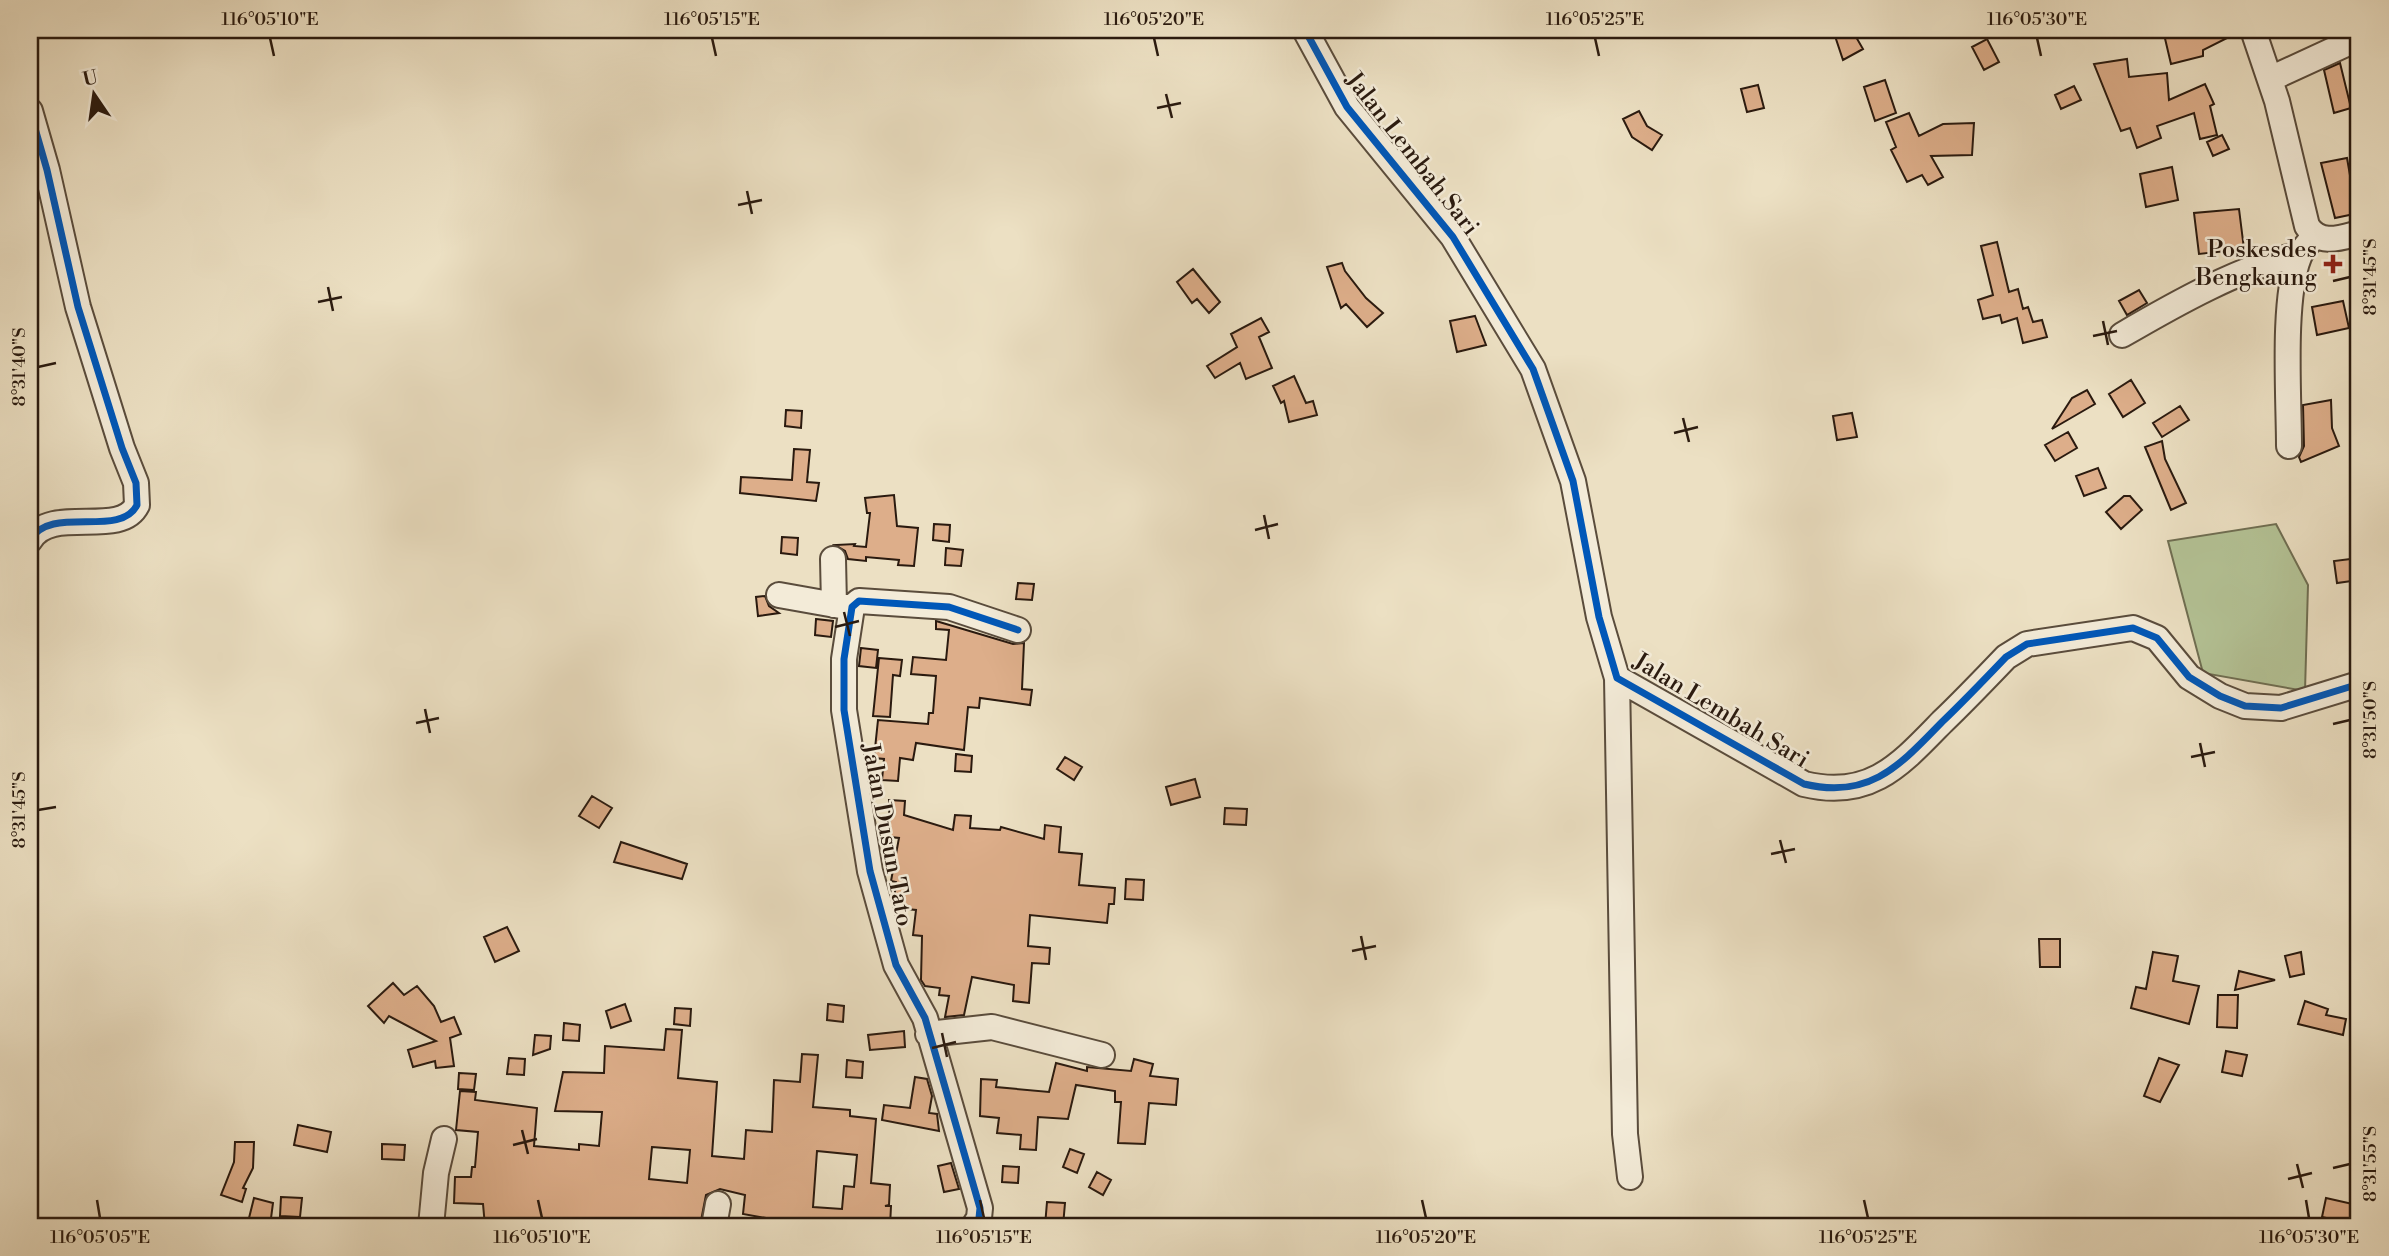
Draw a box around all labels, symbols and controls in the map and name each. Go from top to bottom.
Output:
text: 116°05'10"E [221,8,319,31]
text: 116°05'15"E [664,8,760,31]
text: 116°05'20"E [1104,8,1204,31]
text: 116°05'25"E [1546,8,1644,31]
text: 116°05'30"E [1987,8,2087,31]
north arrow [60,60,130,130]
text: U [81,65,101,92]
street label: Jalan Lembah Sari [1338,65,1485,242]
place label: Poskesdes Bengkaung [2194,235,2318,293]
text: 8°31'45"S [2359,239,2382,315]
marker: Poskesdes Bengkaung [2323,254,2343,274]
text: 8°31'40"S [8,328,31,406]
street label: Jalan Lembah Sari [1627,646,1814,775]
text: 8°31'50"S [2359,681,2382,759]
street label: Jalan Dusun Tato [854,740,919,929]
text: 8°31'45"S [8,772,31,848]
text: 8°31'55"S [2359,1126,2382,1202]
text: 116°05'05"E [50,1226,150,1249]
text: 116°05'10"E [493,1226,591,1249]
text: 116°05'15"E [936,1226,1032,1249]
text: 116°05'20"E [1376,1226,1476,1249]
text: 116°05'25"E [1819,1226,1917,1249]
text: 116°05'30"E [2259,1226,2359,1249]

